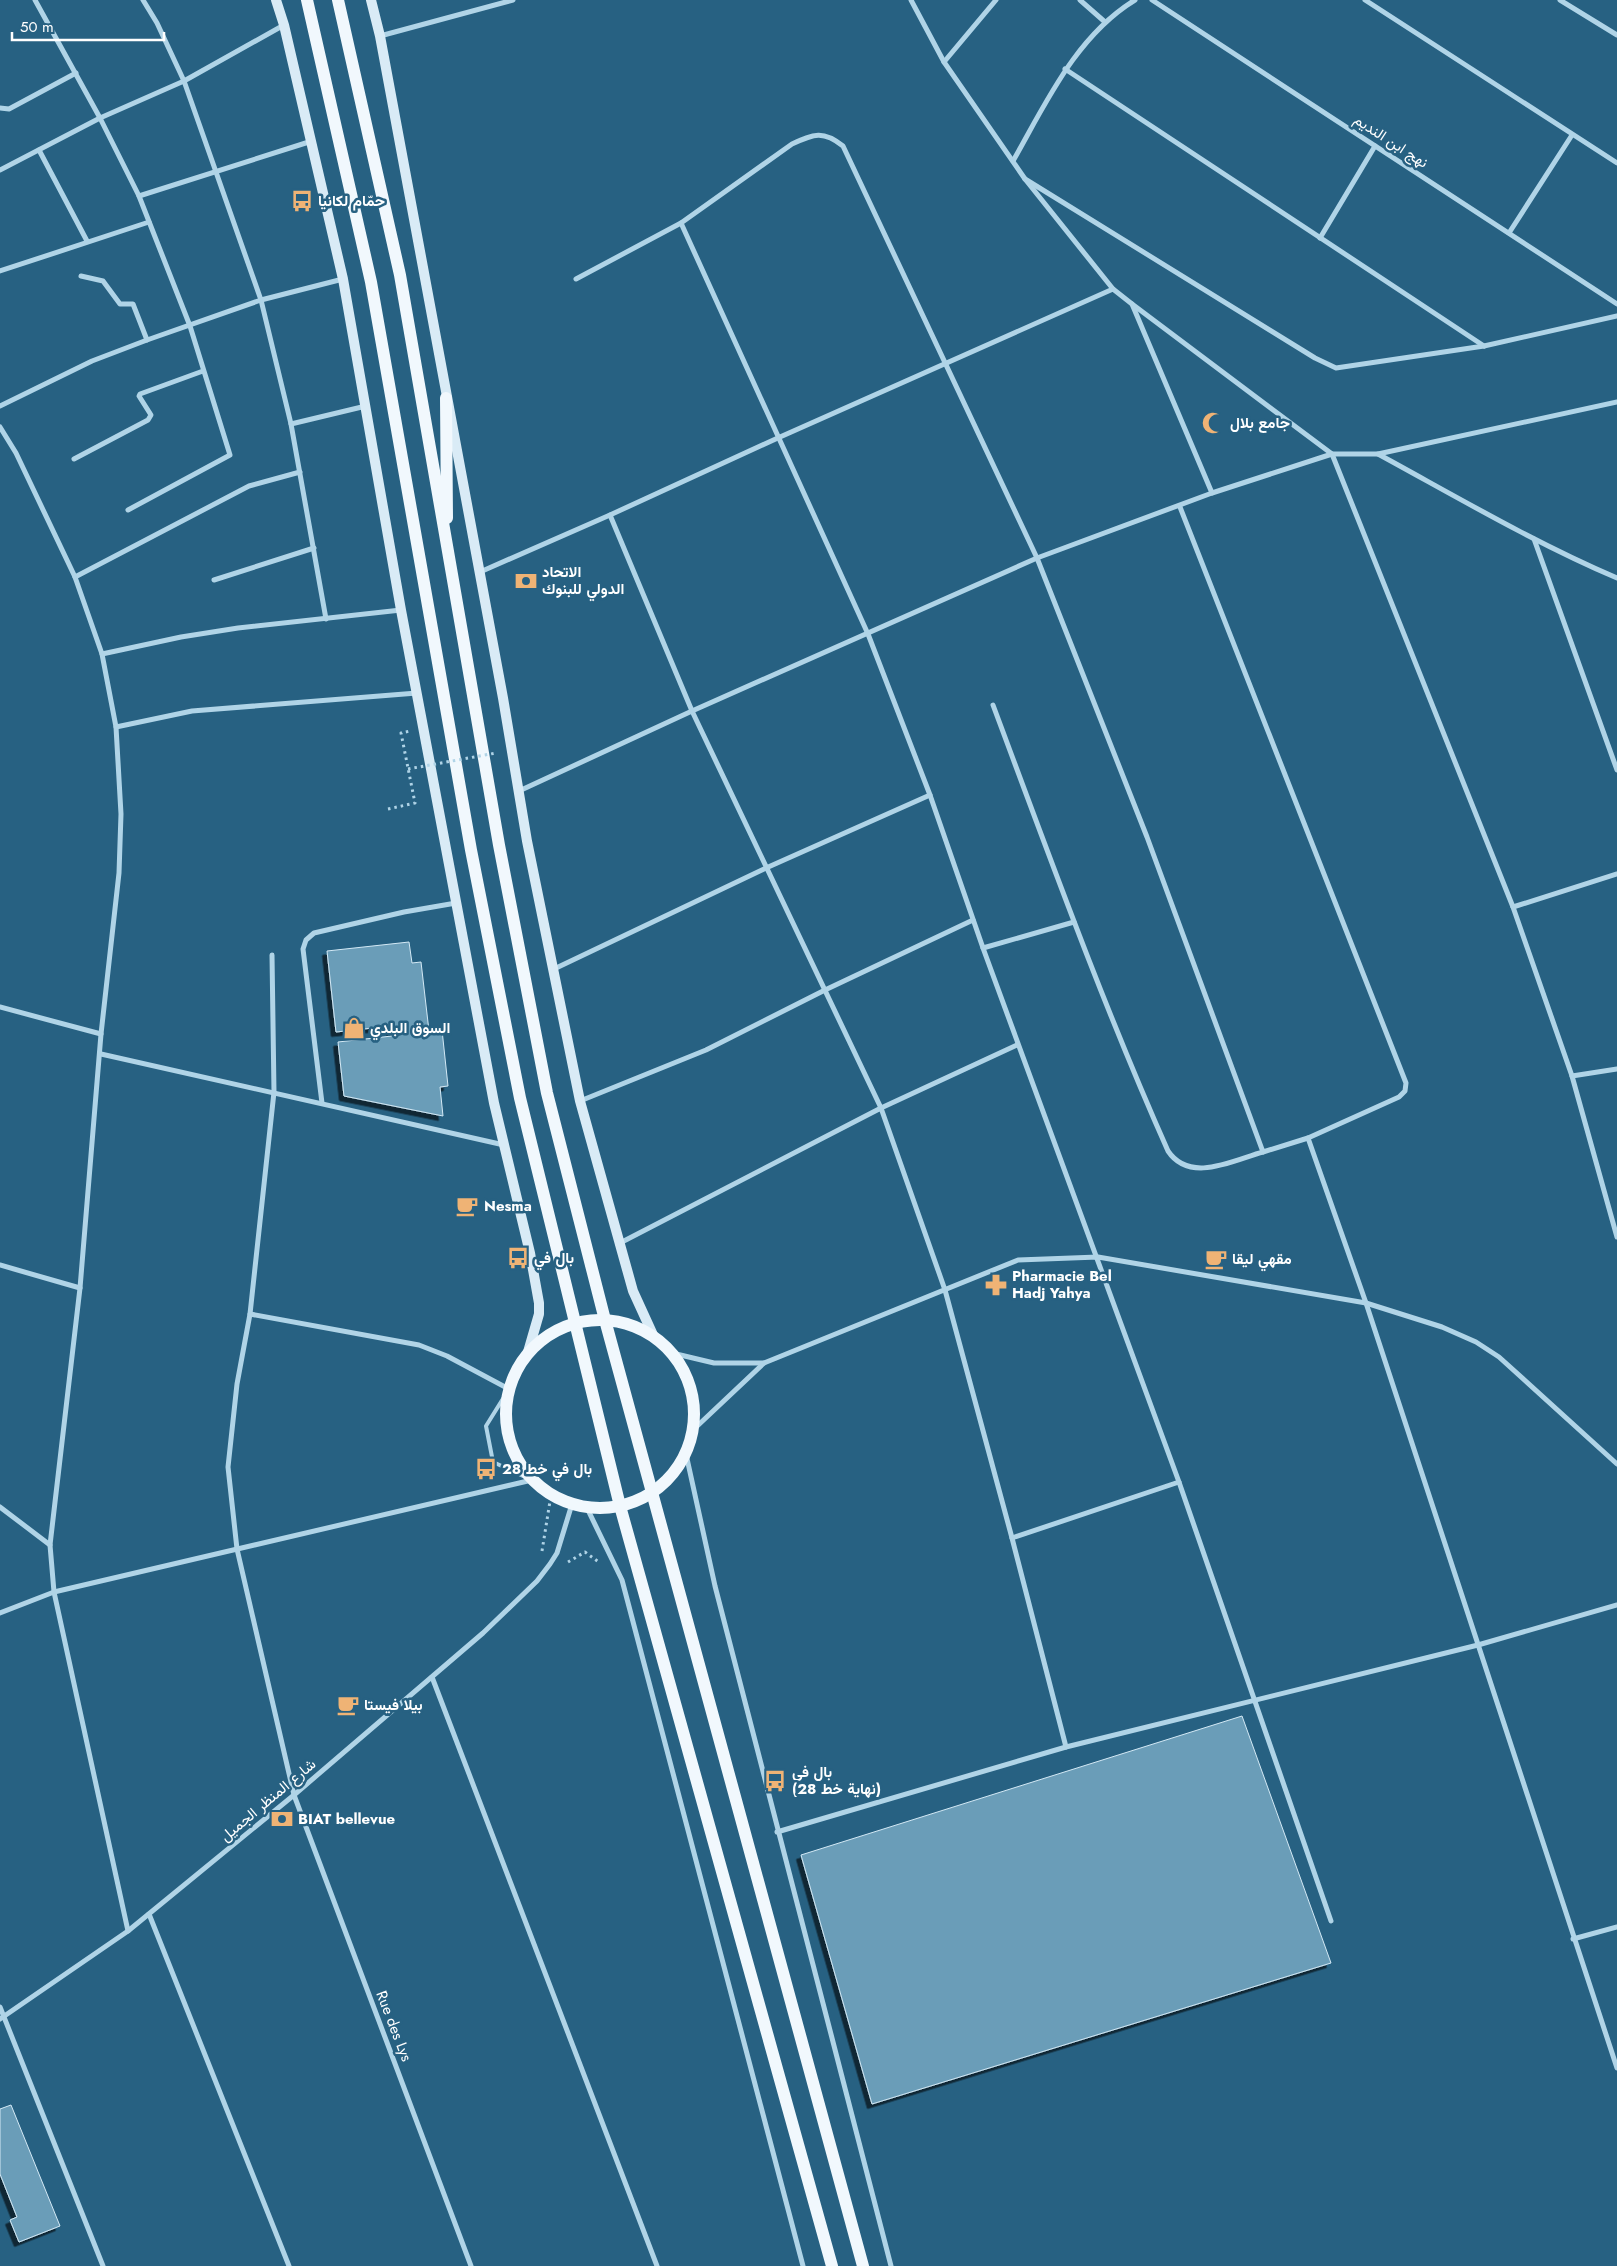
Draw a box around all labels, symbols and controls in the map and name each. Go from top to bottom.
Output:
scale bar [12,10,165,42]
text: 50 m [20,16,54,38]
street label: نهج ابن النديم [1349,109,1433,173]
bus stop icon: حمّام لكانيا [289,188,315,214]
place label: حمّام لكانيا [318,190,385,212]
mosque icon: جامع بلال [1200,410,1226,436]
place label: جامع بلال [1230,412,1290,434]
place label: الاتحاد الدولي للبنوك [542,561,624,602]
bank icon: الاتحاد الدولي للبنوك [513,568,539,594]
shop icon: السوق البلدي [341,1015,367,1041]
place label: السوق البلدي [370,1017,450,1041]
cafe icon: Nesma [454,1193,480,1219]
place label: Nesma [484,1195,532,1217]
bus stop icon: بال في [505,1245,531,1271]
cafe icon: مقهي ليقا [1203,1246,1229,1272]
place label: بال في [534,1247,574,1271]
place label: مقهي ليقا [1232,1248,1292,1272]
place label: Pharmacie Bel Hadj Yahya [1012,1265,1112,1304]
pharmacy icon: Pharmacie Bel Hadj Yahya [983,1272,1009,1298]
bus stop icon: بال في خط 28 [473,1456,499,1482]
place label: بال في خط 28 [502,1458,592,1482]
cafe icon: بيلا فيستا [335,1692,361,1718]
place label: بيلا فيستا [364,1694,423,1716]
street label: شارع المنظر الجميل [215,1753,321,1847]
place label: بال في (نهاية خط 28) [792,1761,881,1800]
bus stop icon: بال في (نهاية خط 28) [762,1768,788,1794]
bank icon: BIAT bellevue [269,1806,295,1832]
place label: BIAT bellevue [298,1808,396,1830]
street label: Rue des Lys [370,1988,418,2064]

